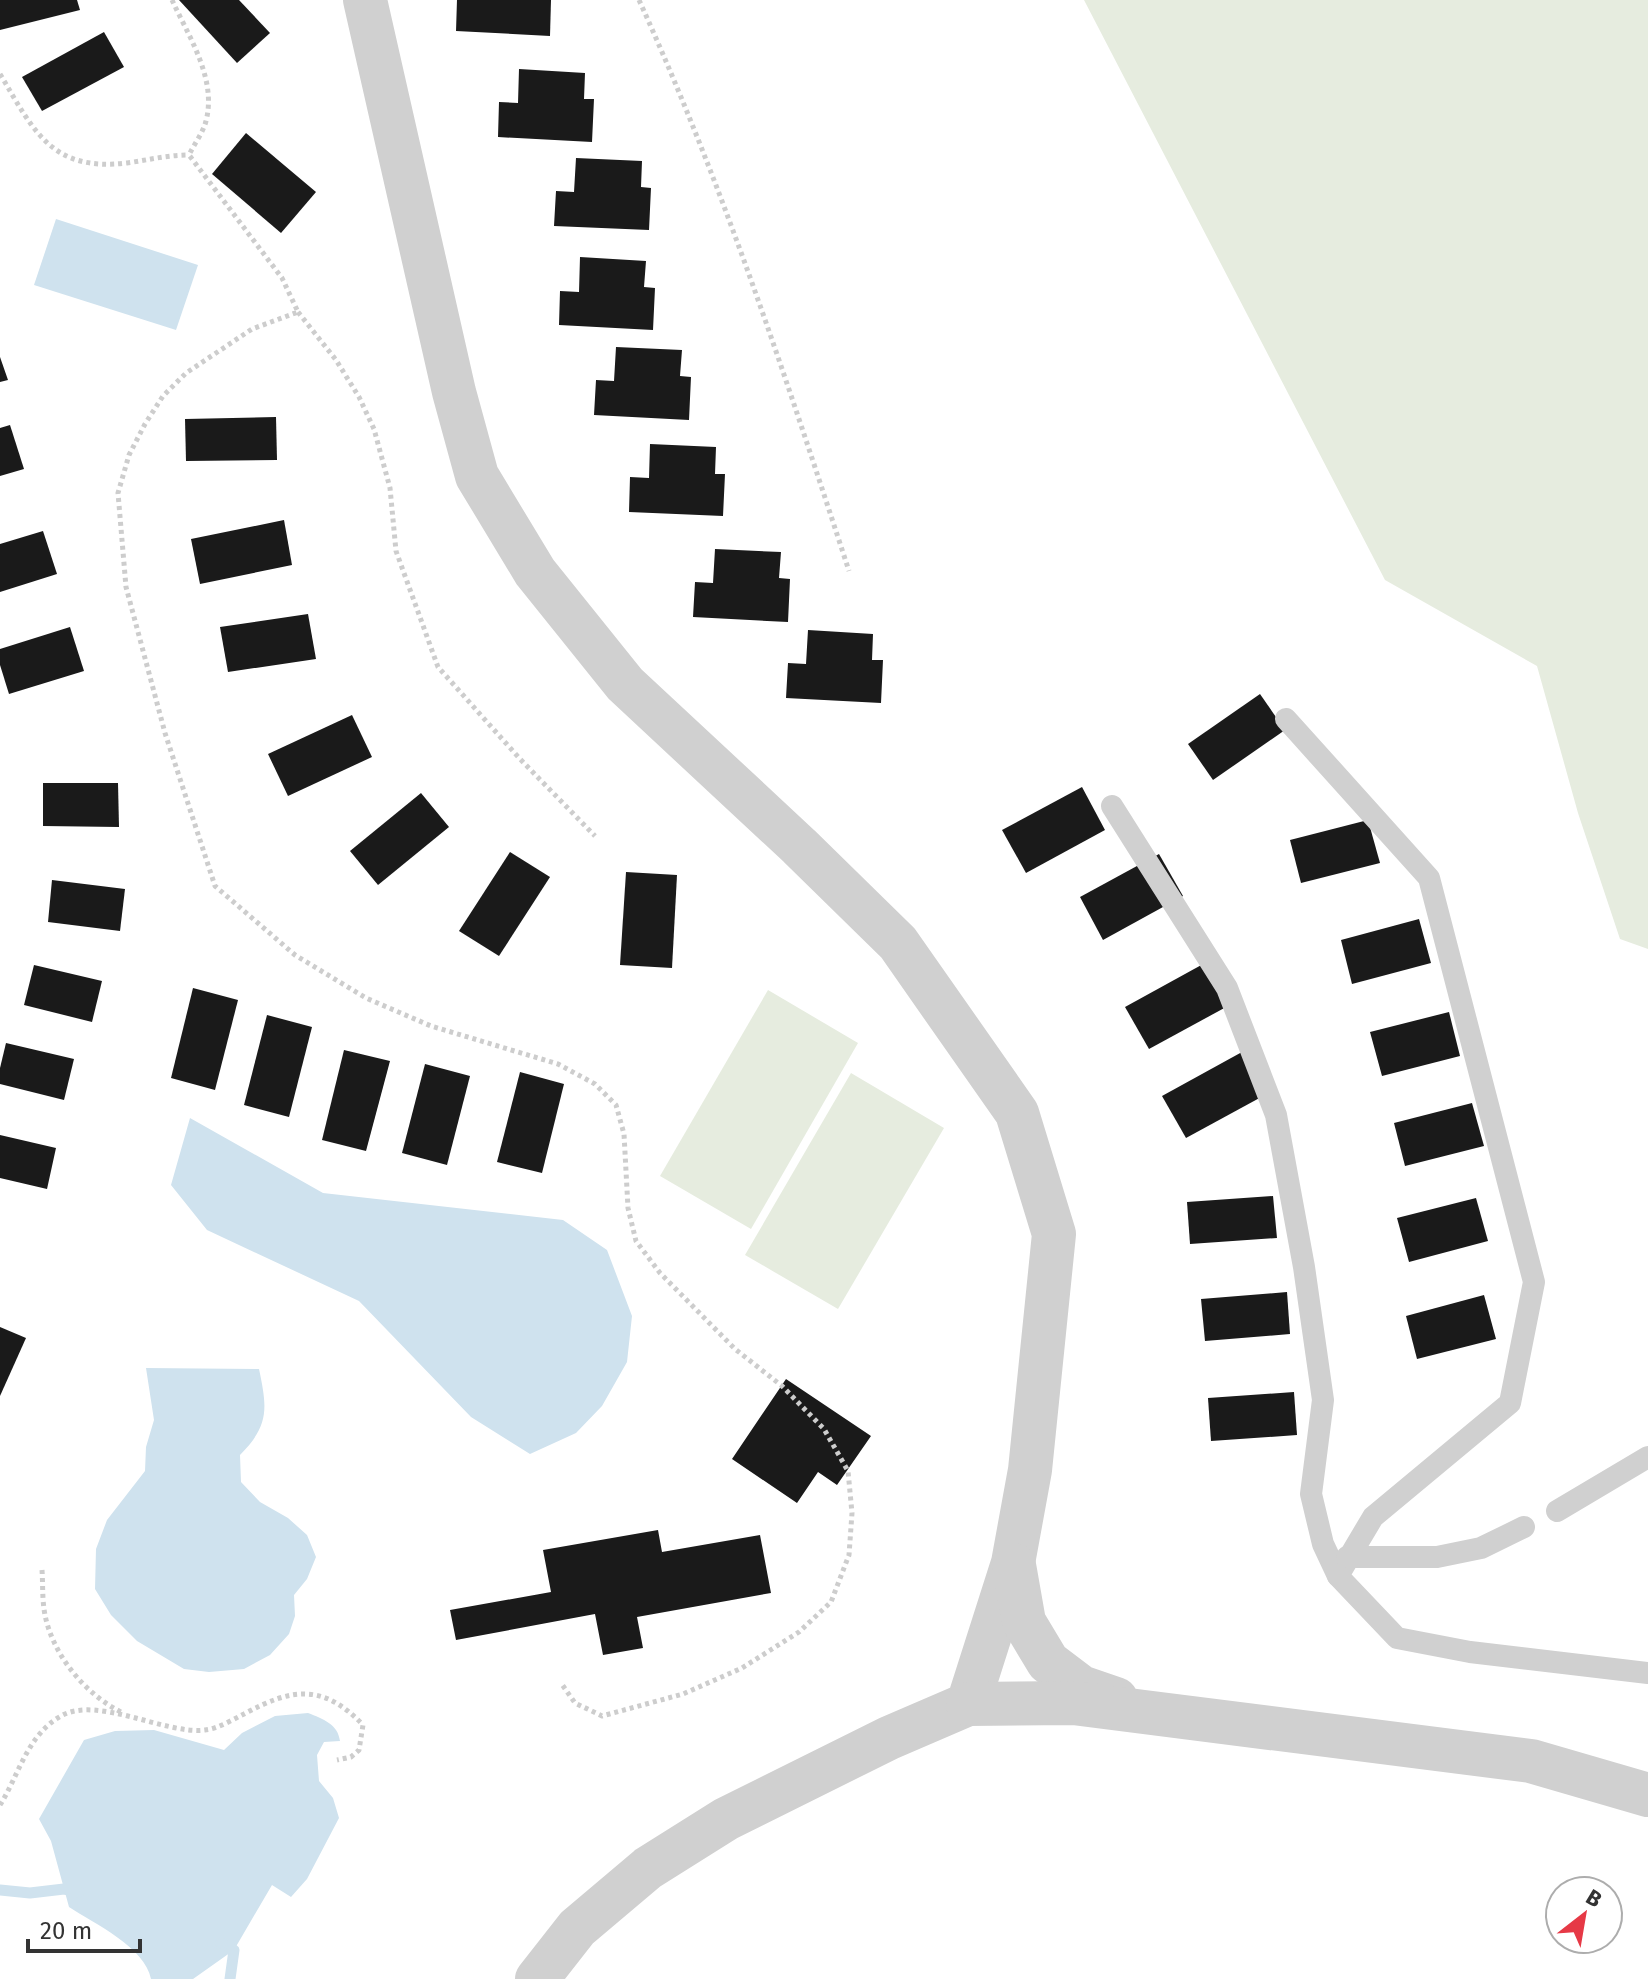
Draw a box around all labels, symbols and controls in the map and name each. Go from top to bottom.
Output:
north arrow [1544,1875,1624,1955]
text: B [1581,1883,1607,1913]
scale bar [28,1903,140,1953]
text: 20 m [40,1917,92,1945]

